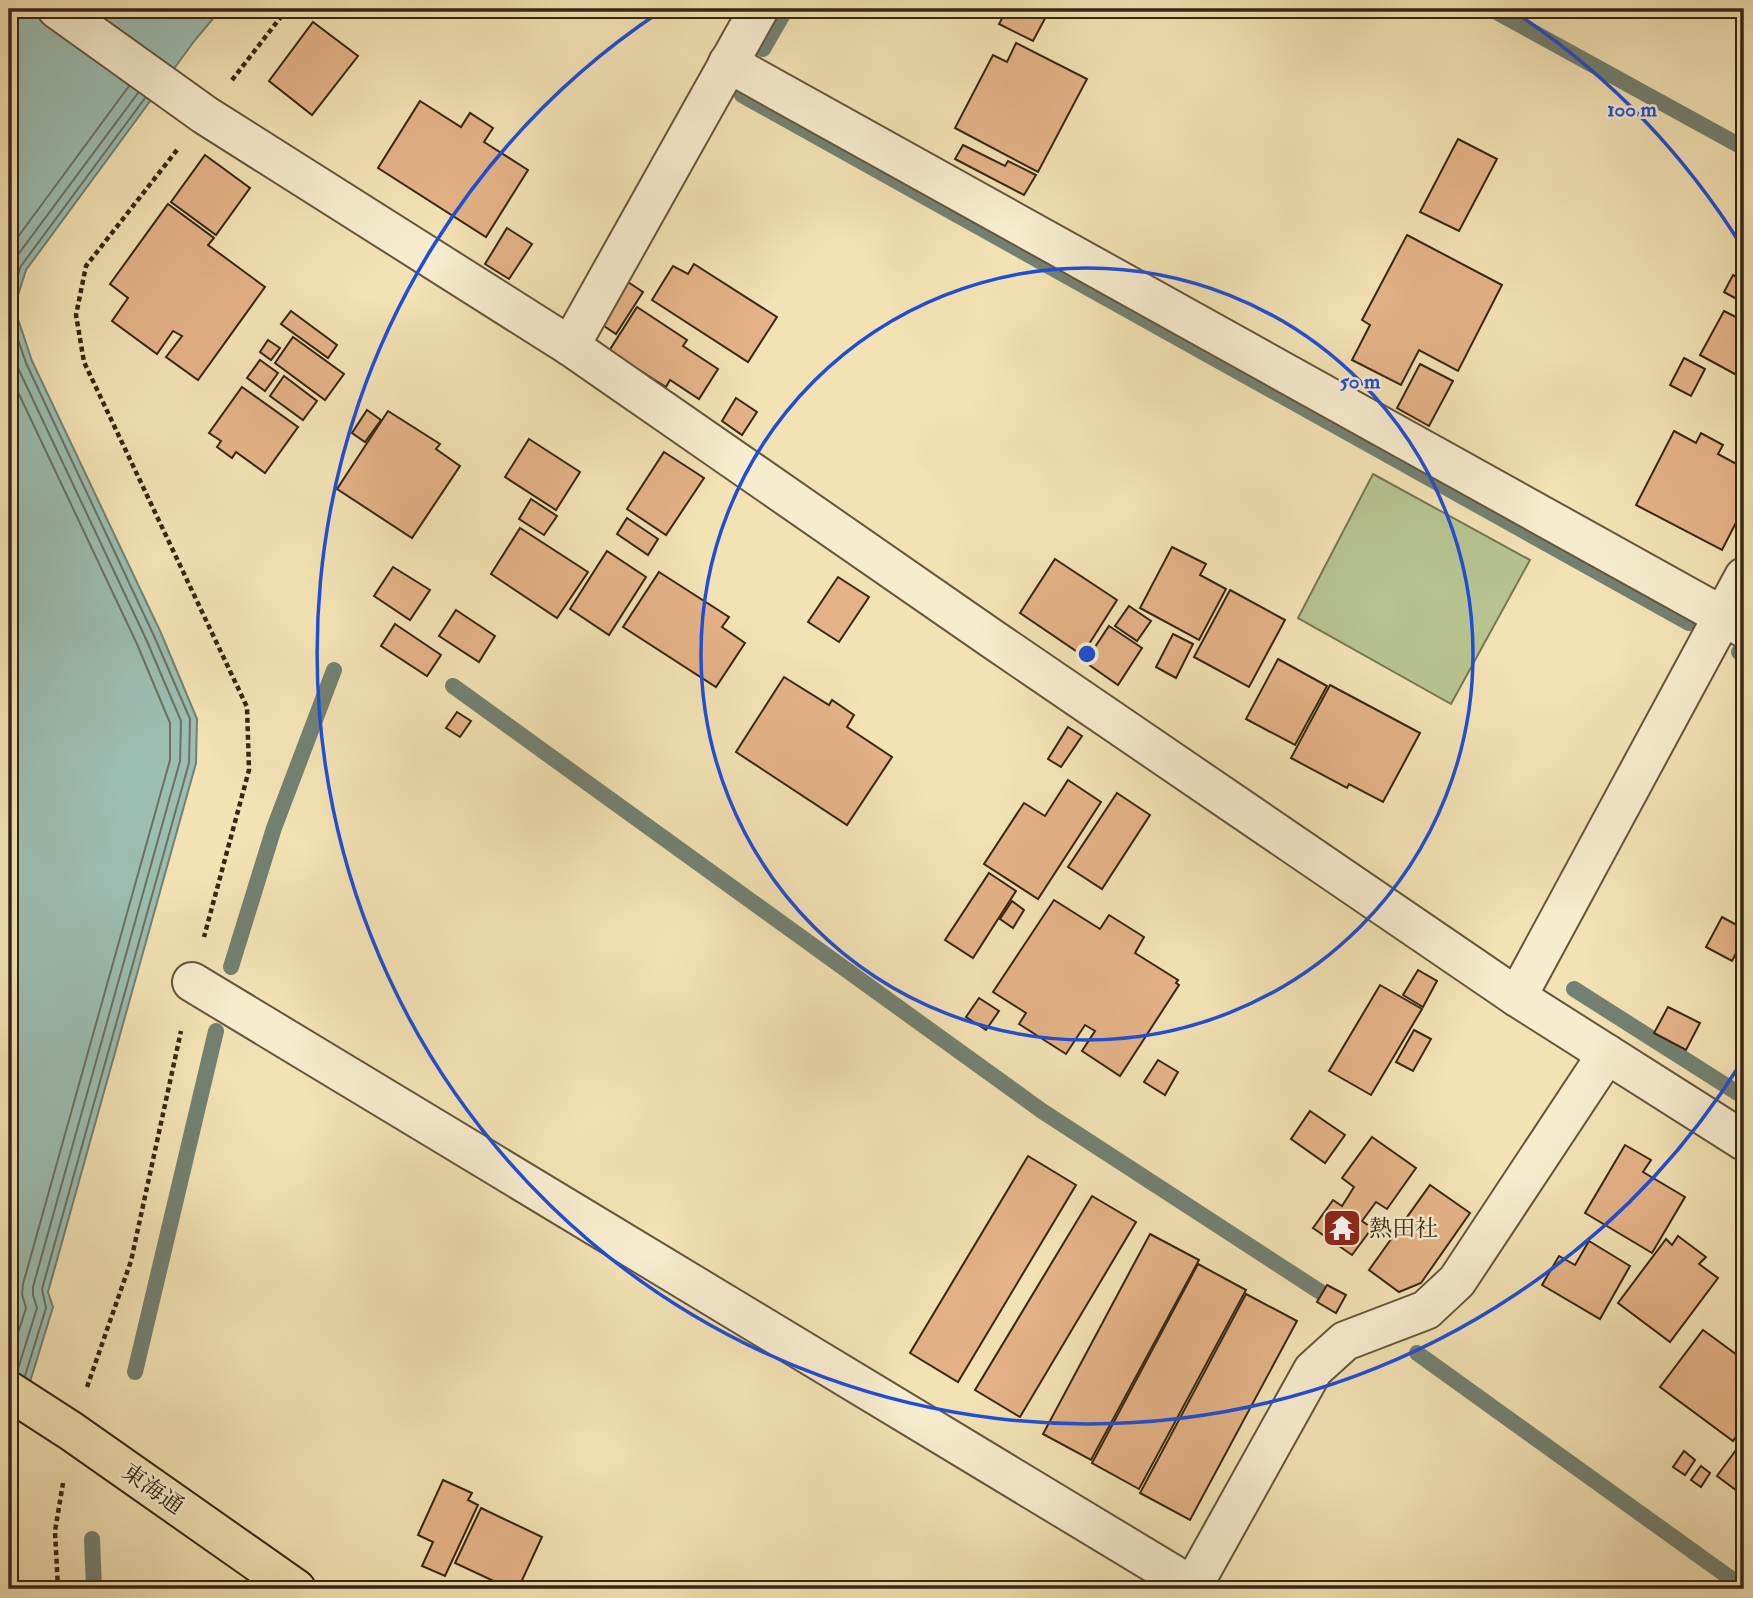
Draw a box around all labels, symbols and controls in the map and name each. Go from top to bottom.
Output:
text: 100 m [1607,96,1658,123]
text: 50 m [1340,368,1381,395]
centre of rings [1075,642,1099,666]
temple icon: 熱田社 [1321,1207,1363,1249]
place label: 熱田社 [1369,1214,1438,1243]
street label: 東海通 [116,1457,190,1521]

